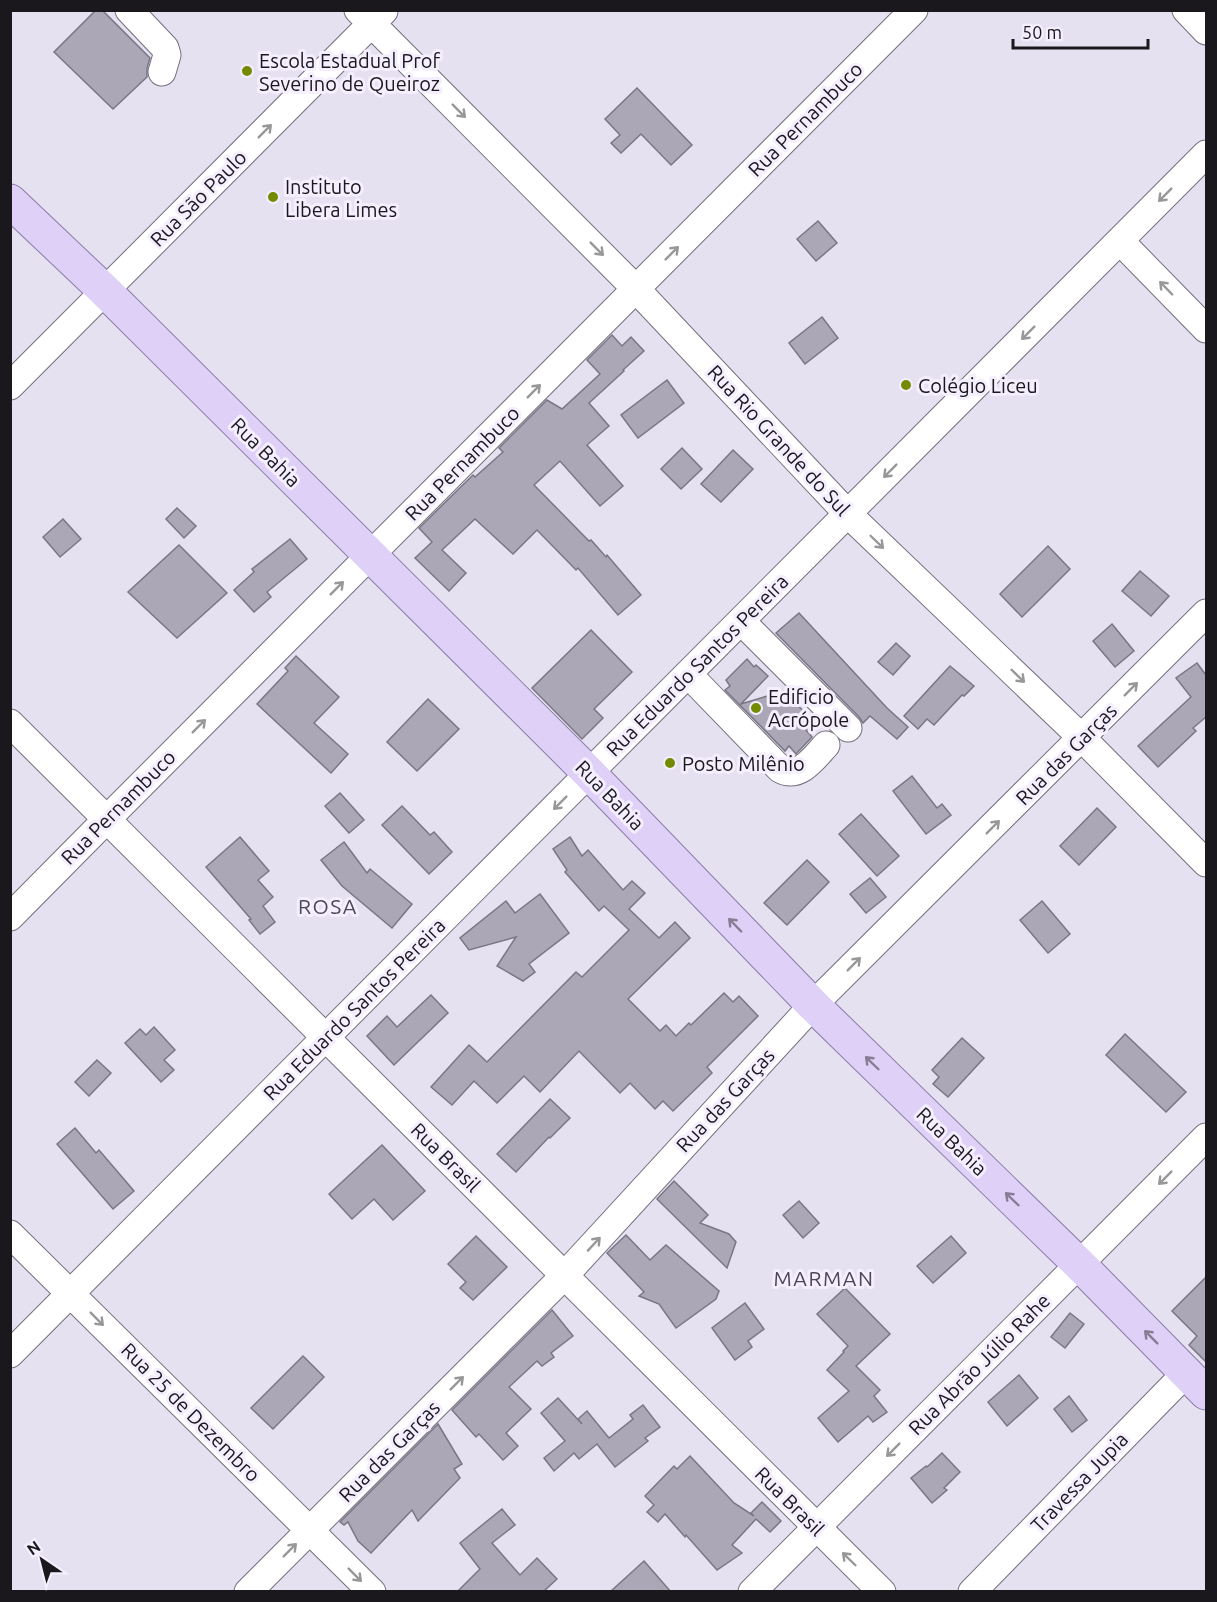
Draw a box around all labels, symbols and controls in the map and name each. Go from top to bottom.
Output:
scale bar [1013,12,1148,50]
text: 50 m [1022,22,1062,42]
place label: Escola Estadual Prof Severino de Queiroz [259,49,440,95]
street label: Rua Pernambuco [743,57,867,181]
marker: Escola Estadual Prof Severino de Queiroz [240,64,254,78]
one-way arrow [452,104,467,118]
one-way arrow [258,123,272,138]
street label: Rua São Paulo [145,145,251,251]
place label: Instituto Libera Limes [285,175,397,221]
one-way arrow [1158,188,1173,203]
marker: Instituto Libera Limes [266,190,280,204]
one-way arrow [589,242,604,257]
one-way arrow [664,245,679,260]
one-way arrow [1158,280,1173,295]
one-way arrow [1020,326,1035,341]
street label: Rua Rio Grande do Sul [703,360,855,520]
place label: Colégio Liceu [918,374,1038,397]
marker: Colégio Liceu [899,378,913,392]
one-way arrow [527,383,542,398]
street label: Rua Pernambuco [400,401,524,525]
street label: Rua Bahia [227,413,305,491]
one-way arrow [883,464,897,479]
one-way arrow [869,534,884,549]
street label: Rua Eduardo Santos Pereira [601,569,793,761]
one-way arrow [330,581,344,596]
one-way arrow [1010,669,1025,684]
one-way arrow [1123,682,1138,697]
place label: Edificio Acrópole [768,685,849,731]
street label: Rua das Garças [1011,699,1121,809]
marker: Edificio Acrópole [749,701,763,715]
one-way arrow [192,719,207,734]
street label: Rua Pernambuco [56,745,180,869]
place label: Posto Milênio [682,752,805,775]
street label: Rua Bahia [571,755,649,835]
marker: Posto Milênio [663,756,677,770]
one-way arrow [552,795,567,810]
one-way arrow [985,819,1000,834]
district label: ROSA [298,894,358,918]
street label: Rua Eduardo Santos Pereira [258,913,450,1105]
one-way arrow [728,918,742,933]
one-way arrow [847,957,862,972]
street label: Rua das Garças [671,1043,779,1157]
one-way arrow [865,1056,880,1071]
street label: Rua Bahia [912,1102,992,1180]
street label: Rua Brasil [407,1118,485,1196]
one-way arrow [1158,1171,1172,1186]
one-way arrow [1005,1192,1020,1207]
one-way arrow [587,1236,601,1251]
district label: MARMAN [774,1266,874,1290]
street label: Rua Abrão Júlio Rahe [904,1289,1054,1439]
one-way arrow [89,1312,104,1326]
one-way arrow [1143,1329,1158,1344]
street label: Rua 25 de Dezembro [117,1338,265,1486]
one-way arrow [450,1375,465,1390]
street label: Rua das Garças [334,1396,444,1506]
street label: Travessa Jupia [1026,1427,1132,1537]
one-way arrow [886,1442,901,1457]
street label: Rua Brasil [751,1462,829,1540]
north arrow [12,1530,72,1590]
text: N [23,1537,43,1559]
one-way arrow [282,1543,297,1558]
one-way arrow [842,1552,857,1567]
one-way arrow [347,1567,362,1582]

